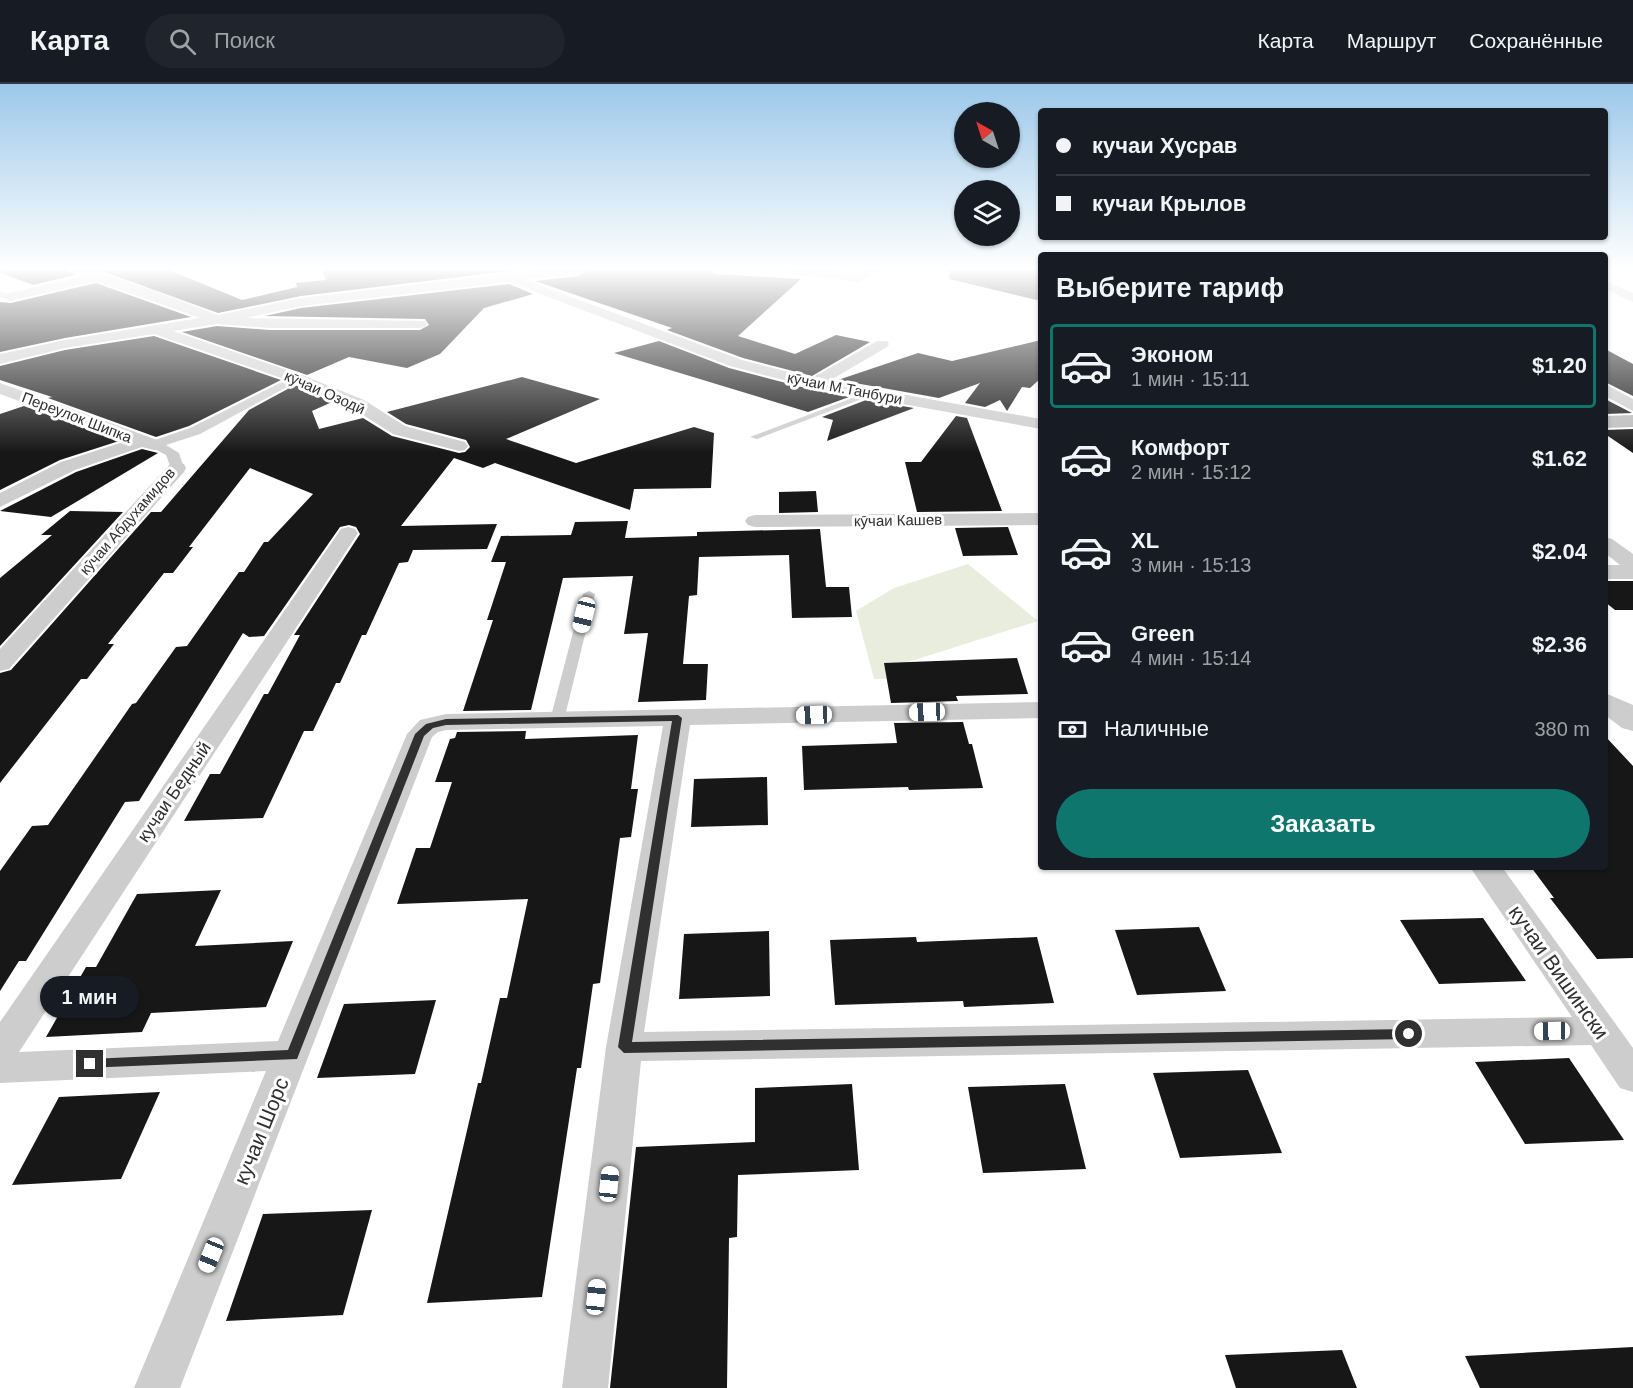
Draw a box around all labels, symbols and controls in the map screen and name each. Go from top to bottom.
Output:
search box [145,14,565,68]
text: Карта [30,25,109,56]
icon: search [166,25,199,58]
text: Поиск [214,28,275,53]
text: Карта [1258,29,1314,52]
text: Маршрут [1347,29,1436,52]
text: Сохранённые [1469,29,1603,52]
north arrow [954,102,1020,168]
map controls [954,102,1020,246]
text: кучаи Хусрав [1092,133,1237,158]
button: layers [954,180,1020,246]
text: кучаи Крылов [1092,191,1246,216]
text: Выберите тариф [1056,273,1284,303]
icon: car [1059,339,1113,393]
text: Эконом [1131,342,1214,367]
text: $1.20 [1532,353,1587,378]
street label: кӯчаи Озодӣ [282,367,368,417]
text: 1 мин · 15:11 [1131,368,1250,390]
street label: кӯчаи М.Танбури [786,369,904,407]
street label: Переулок Шипка [20,388,135,446]
icon: car [1059,432,1113,486]
text: Комфорт [1131,435,1230,460]
text: $1.62 [1532,446,1587,471]
text: 2 мин · 15:12 [1131,461,1251,483]
street label: кӯчаи Абдухамидов [76,464,178,578]
street label: кӯчаи Кашев [854,511,942,529]
icon: car [1059,525,1113,579]
text: XL [1131,528,1159,553]
text: $2.04 [1532,539,1587,564]
text: 3 мин · 15:13 [1131,554,1251,576]
car [571,595,597,635]
icon: car [1059,618,1113,672]
text: Green [1131,621,1195,646]
text: $2.36 [1532,632,1587,657]
text: 4 мин · 15:14 [1131,647,1251,669]
car [909,702,945,722]
car [796,705,832,725]
icon: cash [1056,713,1089,746]
text: Наличные [1104,716,1209,741]
text: 380 m [1534,718,1590,740]
street label: кучаи Бедный [133,738,215,846]
button: Заказать [1056,789,1590,858]
street label: кучаи Вишински [1504,901,1614,1043]
callout: 1 мин [40,977,140,1019]
text: 1 мин [62,986,117,1008]
route start [1395,1020,1422,1047]
car [1534,1022,1570,1040]
route end [76,1050,103,1077]
street label: кучаи Шорс [229,1074,293,1188]
car [598,1165,620,1203]
car [196,1235,226,1275]
car [585,1278,607,1316]

